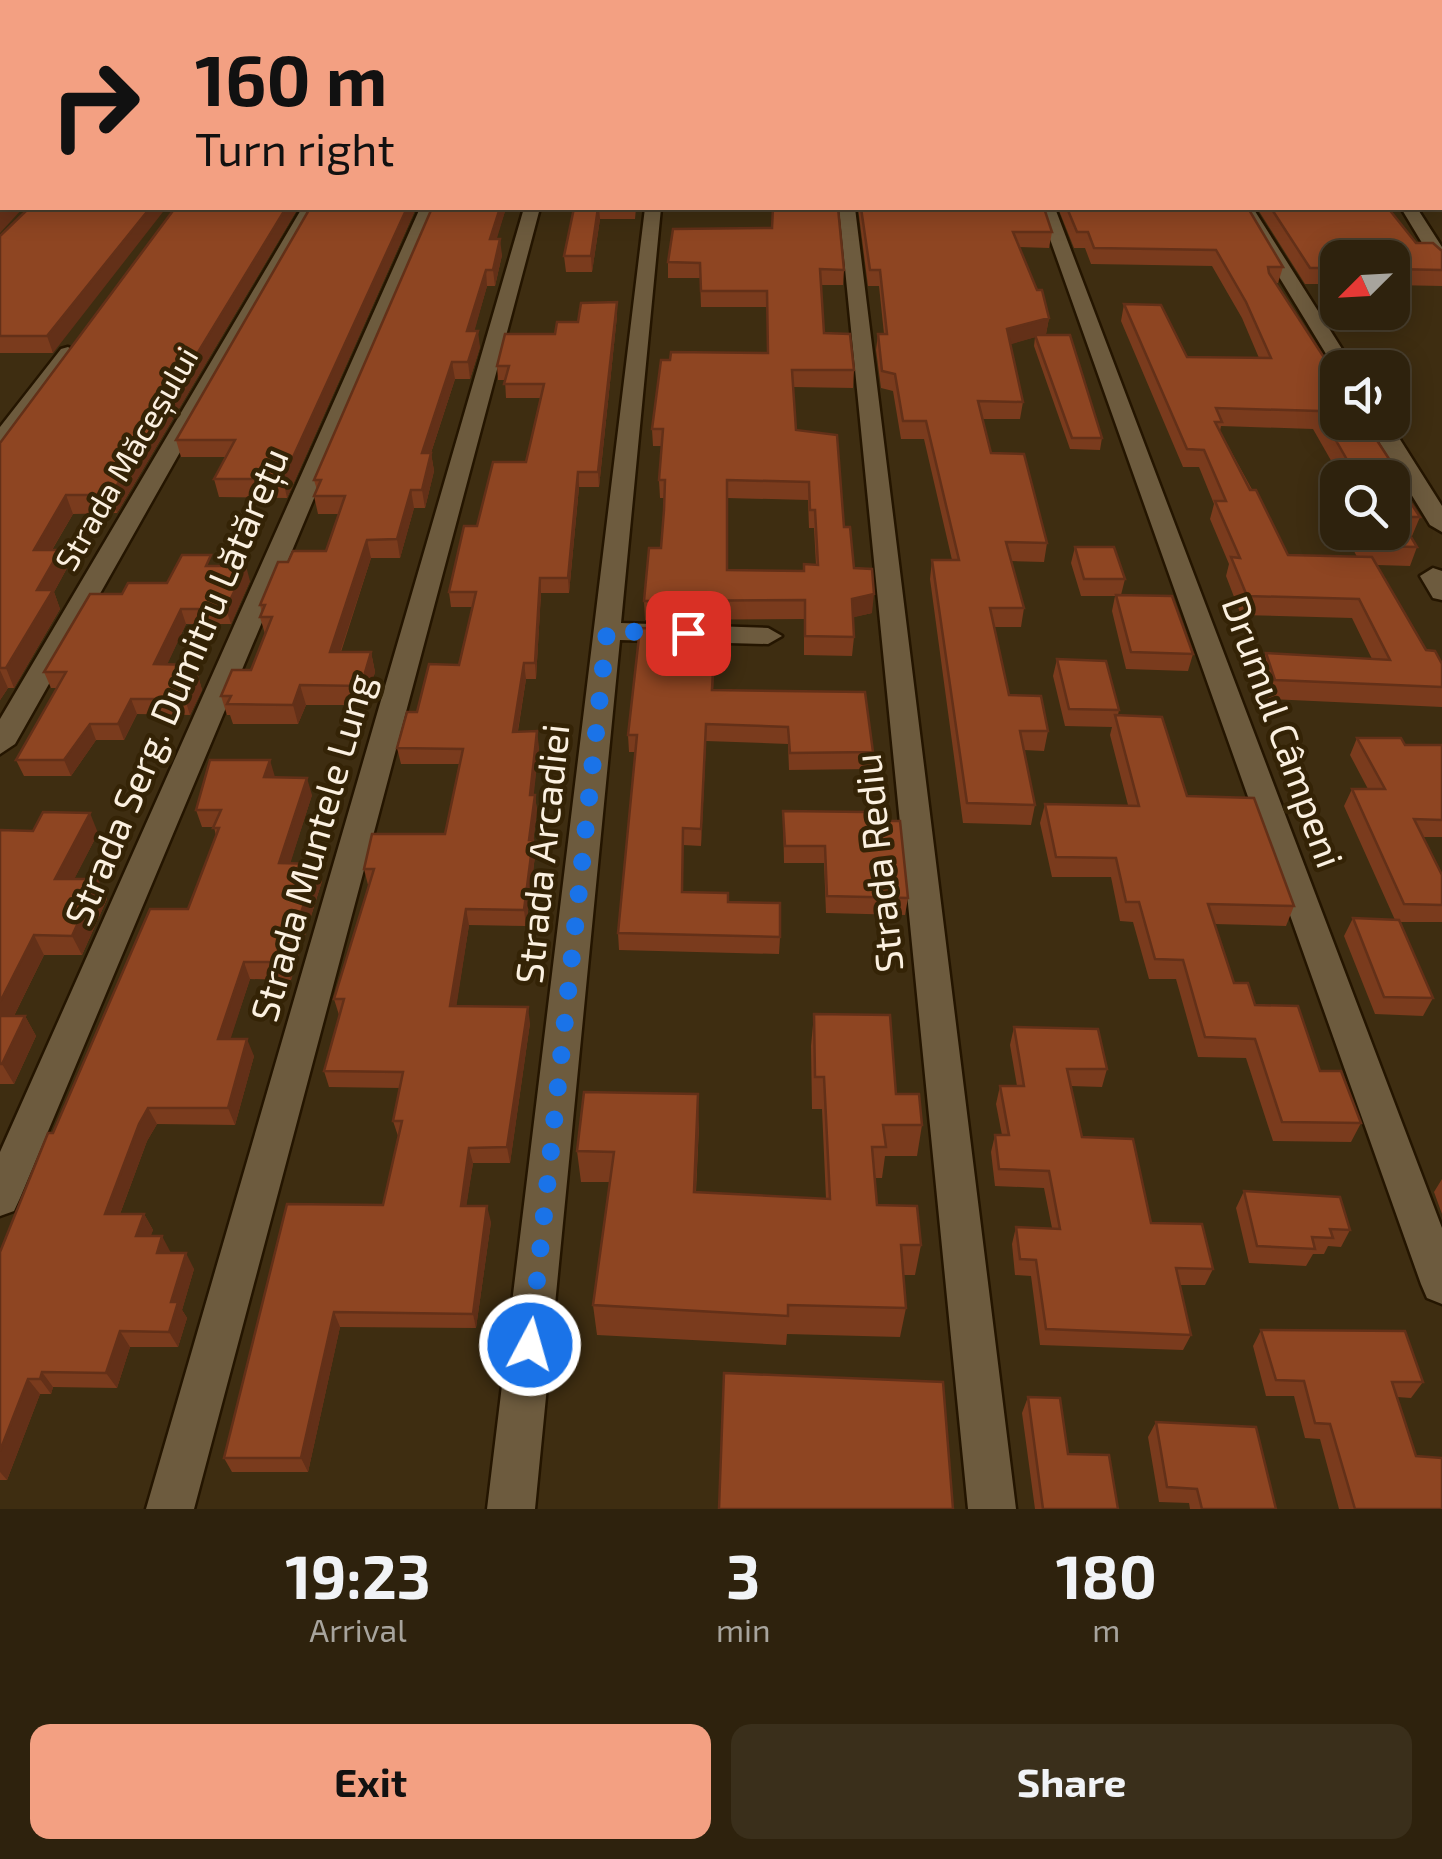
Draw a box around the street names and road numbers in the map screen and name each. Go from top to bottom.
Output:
street label: Strada Măceșului [46,339,207,578]
street label: Strada Serg. Dumitru Lătărețu [53,440,300,933]
street label: Drumul Câmpeni [1213,589,1354,873]
street label: Strada Muntele Lung [239,668,383,1027]
street label: Strada Arcadiei [505,722,578,986]
street label: Strada Rediu [843,752,911,975]

